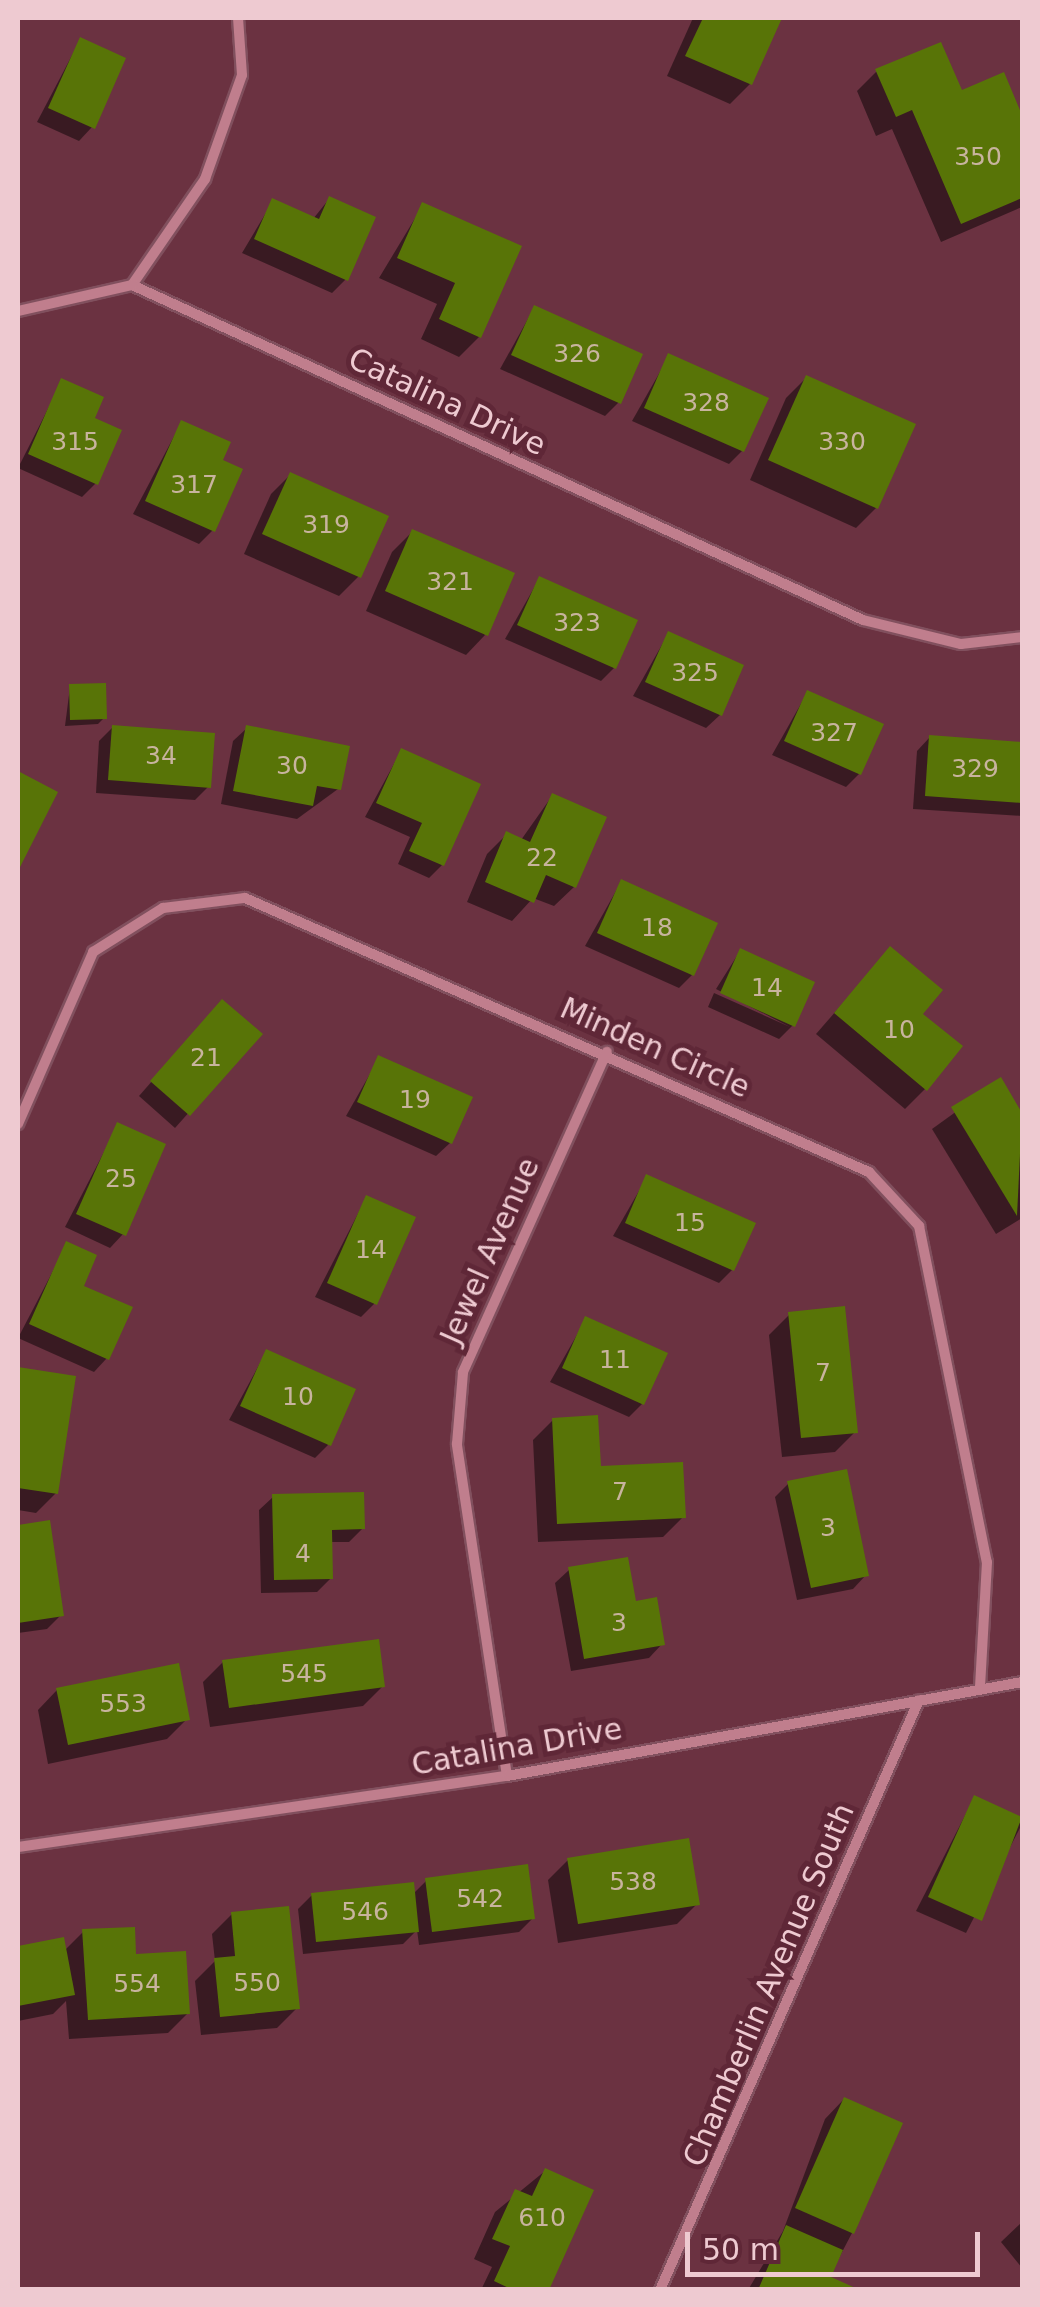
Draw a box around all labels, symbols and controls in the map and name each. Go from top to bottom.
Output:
house number: 350 [954,142,1002,172]
house number: 326 [553,339,601,369]
street label: Catalina Drive [343,341,551,463]
house number: 328 [682,388,730,418]
house number: 315 [51,427,99,457]
house number: 330 [818,427,866,457]
house number: 317 [170,470,218,500]
house number: 319 [302,510,350,540]
house number: 321 [426,567,474,597]
house number: 323 [553,608,601,638]
house number: 325 [671,658,719,688]
house number: 327 [810,718,858,748]
house number: 34 [145,741,177,771]
house number: 30 [276,751,308,781]
house number: 329 [951,754,999,784]
house number: 22 [526,843,558,873]
house number: 18 [641,913,673,943]
house number: 14 [751,973,783,1003]
street label: Minden Circle [555,990,755,1106]
house number: 10 [883,1015,915,1045]
house number: 21 [190,1043,222,1073]
house number: 19 [399,1085,431,1115]
street label: Jewel Avenue [433,1152,547,1350]
house number: 25 [105,1164,137,1194]
house number: 15 [674,1208,706,1238]
house number: 14 [355,1235,387,1265]
house number: 11 [599,1345,631,1375]
house number: 7 [815,1358,831,1388]
house number: 10 [282,1382,314,1412]
house number: 7 [612,1477,628,1507]
house number: 3 [820,1513,836,1543]
house number: 4 [295,1539,311,1569]
house number: 3 [611,1608,627,1638]
house number: 545 [280,1659,328,1689]
house number: 553 [99,1689,147,1719]
street label: Catalina Drive [409,1711,625,1783]
street label: Chamberlin Avenue South [676,1798,862,2172]
house number: 538 [609,1867,657,1897]
house number: 542 [456,1884,504,1914]
house number: 546 [341,1897,389,1927]
house number: 550 [233,1968,281,1998]
house number: 554 [113,1969,161,1999]
house number: 610 [518,2203,566,2233]
scale bar [690,2212,985,2274]
text: 50 m [702,2232,779,2267]

